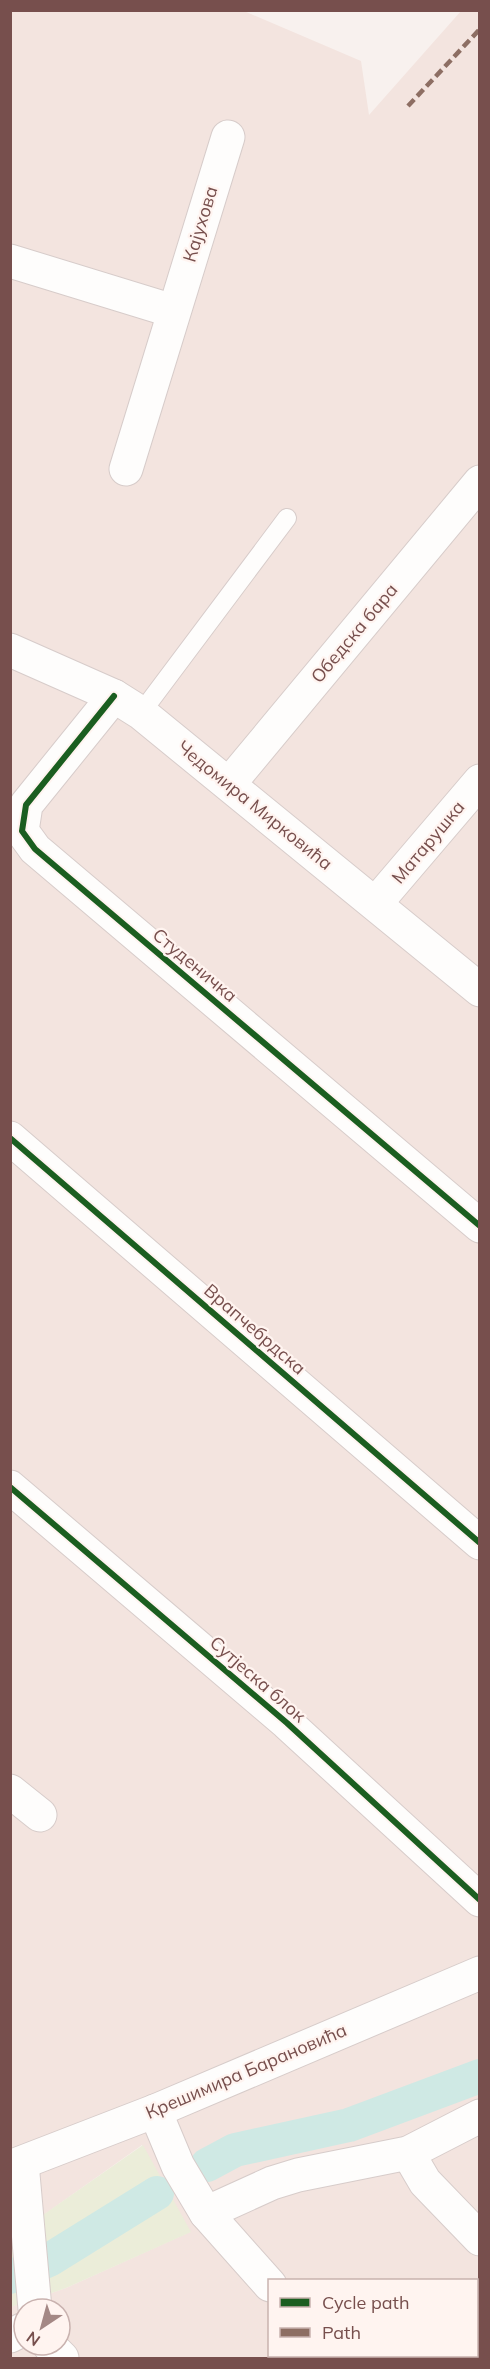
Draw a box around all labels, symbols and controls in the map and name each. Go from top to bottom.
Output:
street label: Кајухова [178,183,222,265]
street label: Обедска бара [306,578,402,688]
street label: Чедомира Мирковића [173,735,337,875]
street label: Матарушка [387,796,469,888]
street label: Студеничка [148,923,242,1007]
street label: Врапчебрдска [199,1279,311,1379]
street label: Сутјеска блок [205,1631,311,1727]
street label: Крешимира Барановића [142,2018,350,2124]
legend [268,2279,478,2357]
text: Cycle path [322,2291,409,2314]
north arrow [12,2297,72,2357]
text: Path [322,2321,361,2344]
text: N [22,2327,44,2351]

